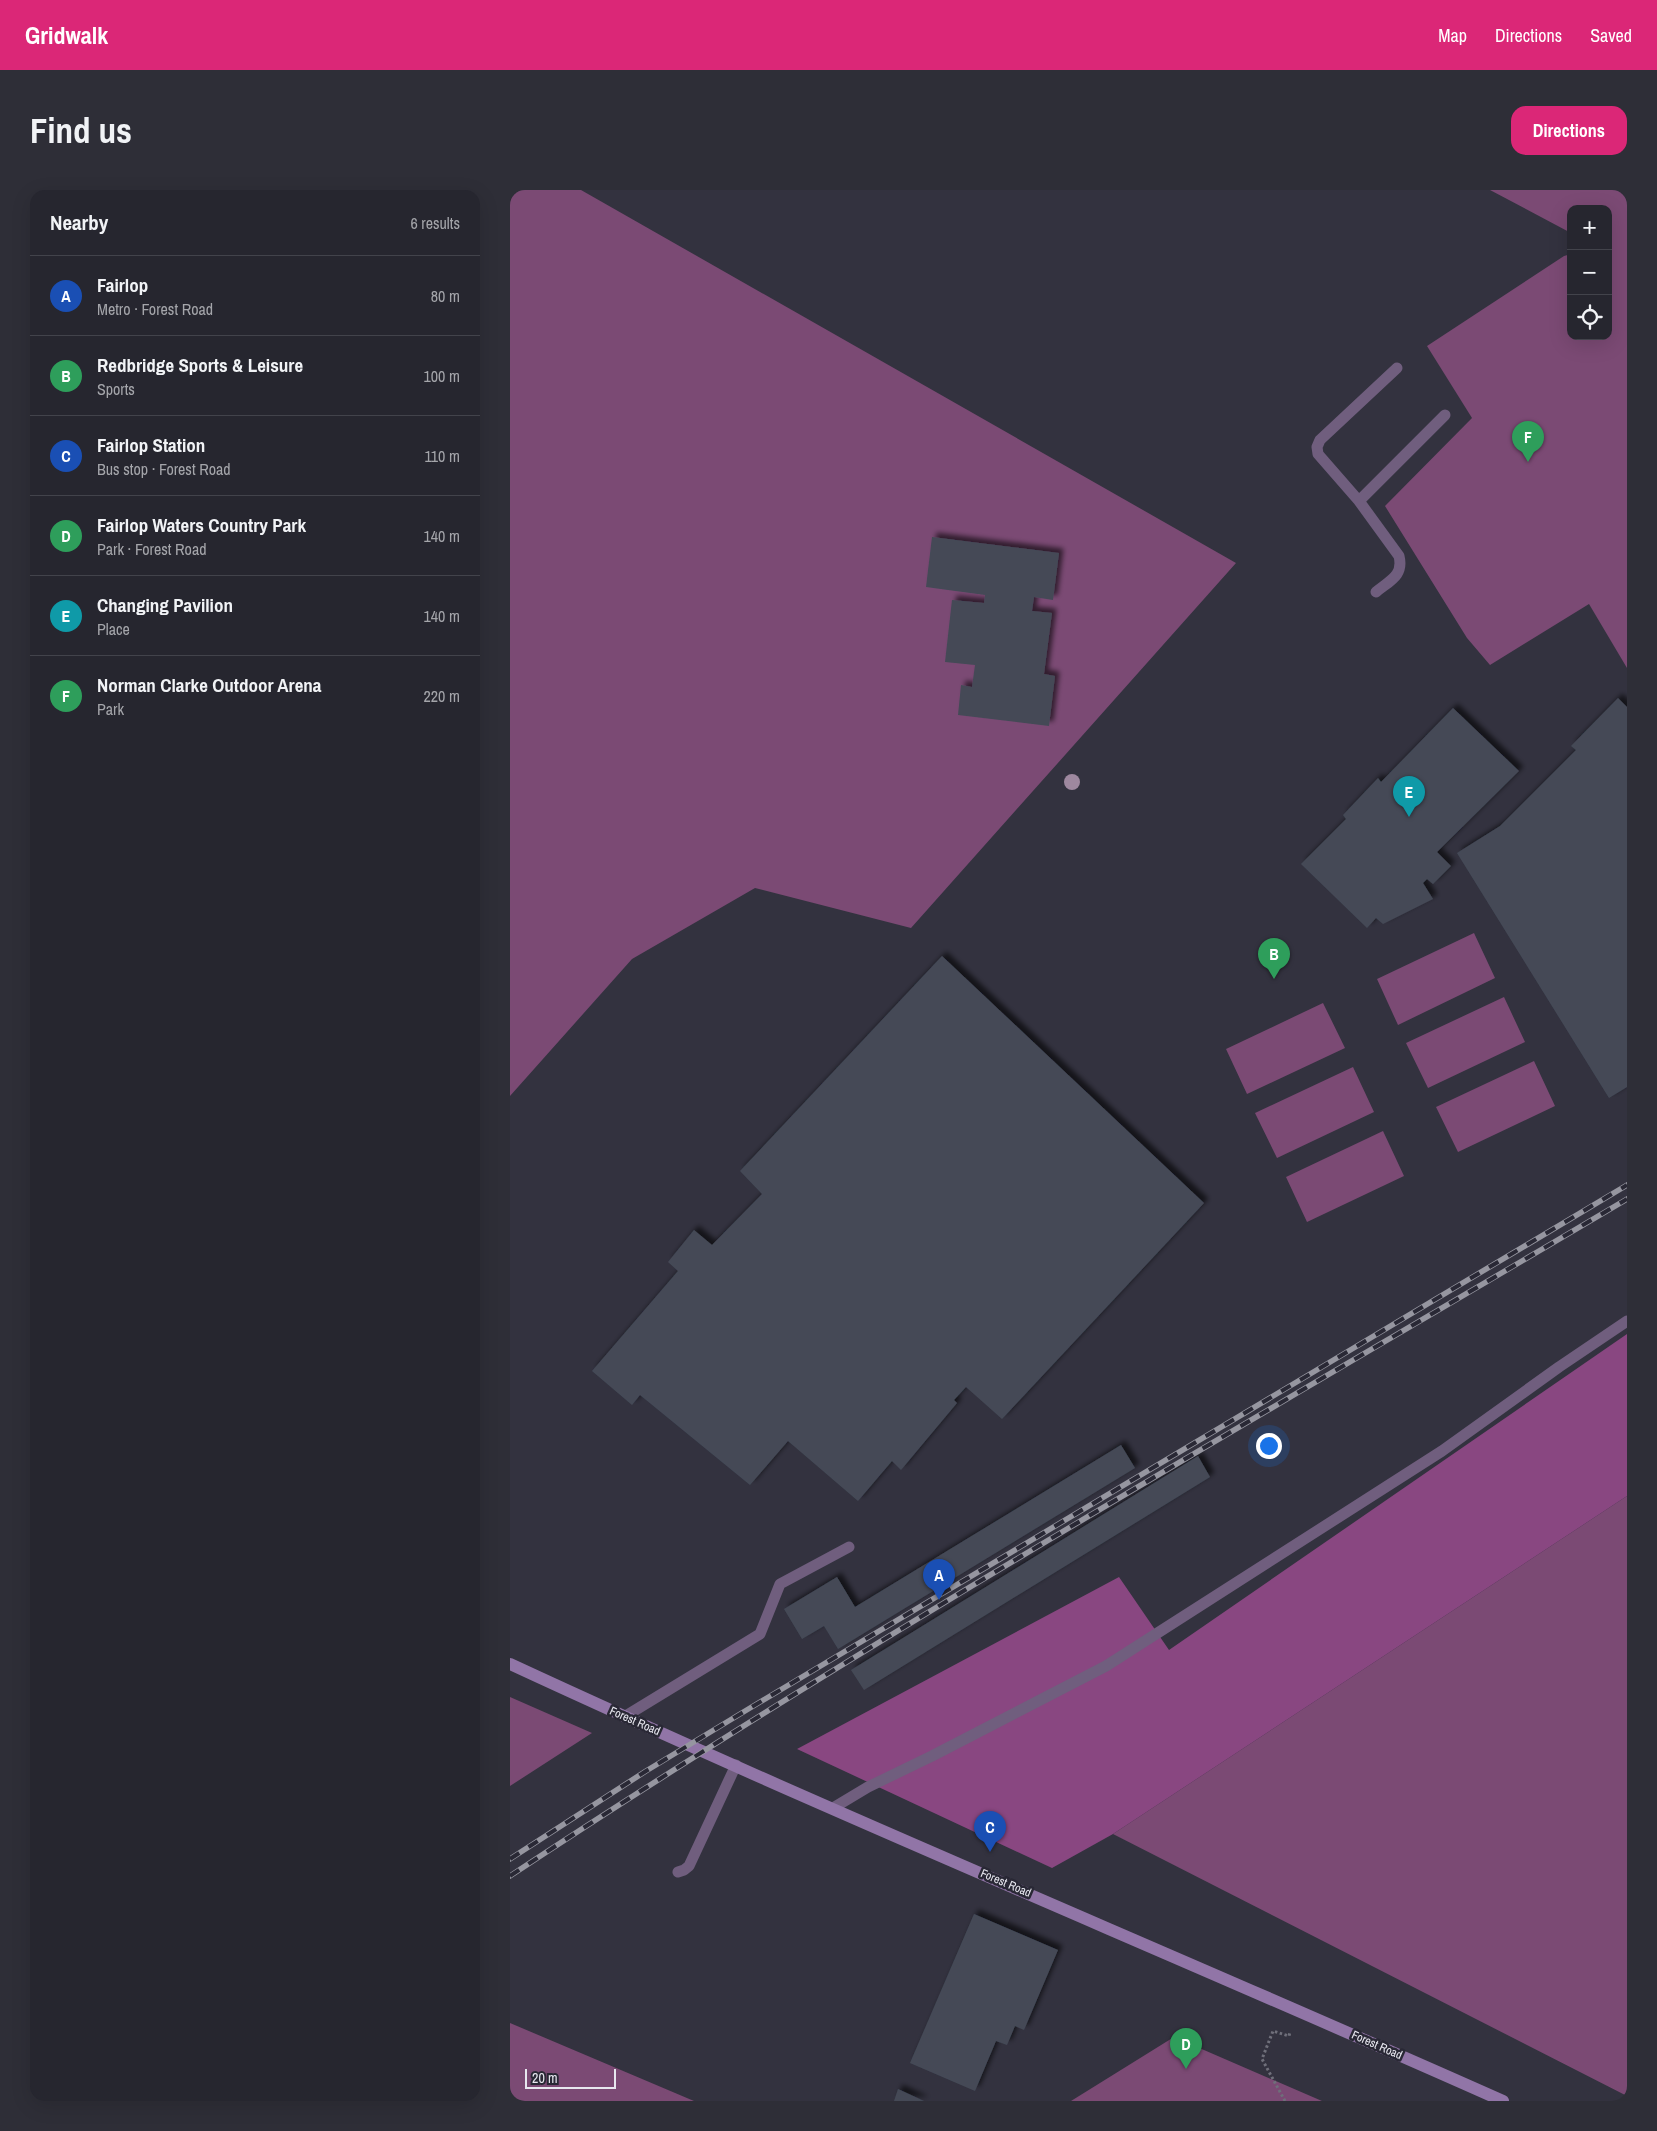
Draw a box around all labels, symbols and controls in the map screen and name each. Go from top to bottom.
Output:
text: Gridwalk [25,19,108,51]
text: Map [1438,23,1467,48]
text: Directions [1495,23,1562,48]
text: Saved [1590,23,1632,48]
button: Directions [1511,106,1627,155]
text: Find us [30,107,132,154]
map controls [1567,205,1612,340]
button: + [1567,205,1612,250]
text: Nearby [50,208,108,237]
text: 6 results [410,212,460,234]
button: − [1567,250,1612,295]
text: Fairlop [97,272,148,298]
text: A [61,285,71,307]
text: 80 m [431,285,460,307]
button: locate [1567,295,1612,340]
text: Metro · Forest Road [97,298,213,320]
text: Redbridge Sports & Leisure [97,352,303,378]
text: B [61,365,71,387]
text: 100 m [424,365,460,387]
text: Sports [97,378,135,400]
pin: F [1512,421,1544,462]
text: Fairlop Station [97,432,205,458]
text: C [61,445,71,467]
text: 110 m [424,445,460,467]
text: Bus stop · Forest Road [97,458,231,480]
text: Fairlop Waters Country Park [97,512,306,538]
text: D [61,525,71,547]
text: 140 m [424,525,460,547]
text: Park · Forest Road [97,538,206,560]
text: Changing Pavilion [97,592,233,618]
text: E [62,605,70,627]
text: 140 m [424,605,460,627]
text: Place [97,618,130,640]
text: Norman Clarke Outdoor Arena [97,672,322,698]
text: F [62,685,70,707]
text: 220 m [424,685,460,707]
text: Park [97,698,124,720]
pin: E [1393,776,1425,817]
pin: B [1258,938,1290,979]
your location [1256,1433,1282,1459]
pin: A [923,1559,955,1600]
street label: Forest Road [607,1703,663,1739]
pin: C [974,1811,1006,1852]
street label: Forest Road [978,1865,1034,1901]
street label: Forest Road [1349,2027,1405,2063]
pin: D [1170,2028,1202,2069]
scale bar [525,2066,616,2089]
text: 20 m [532,2069,558,2087]

